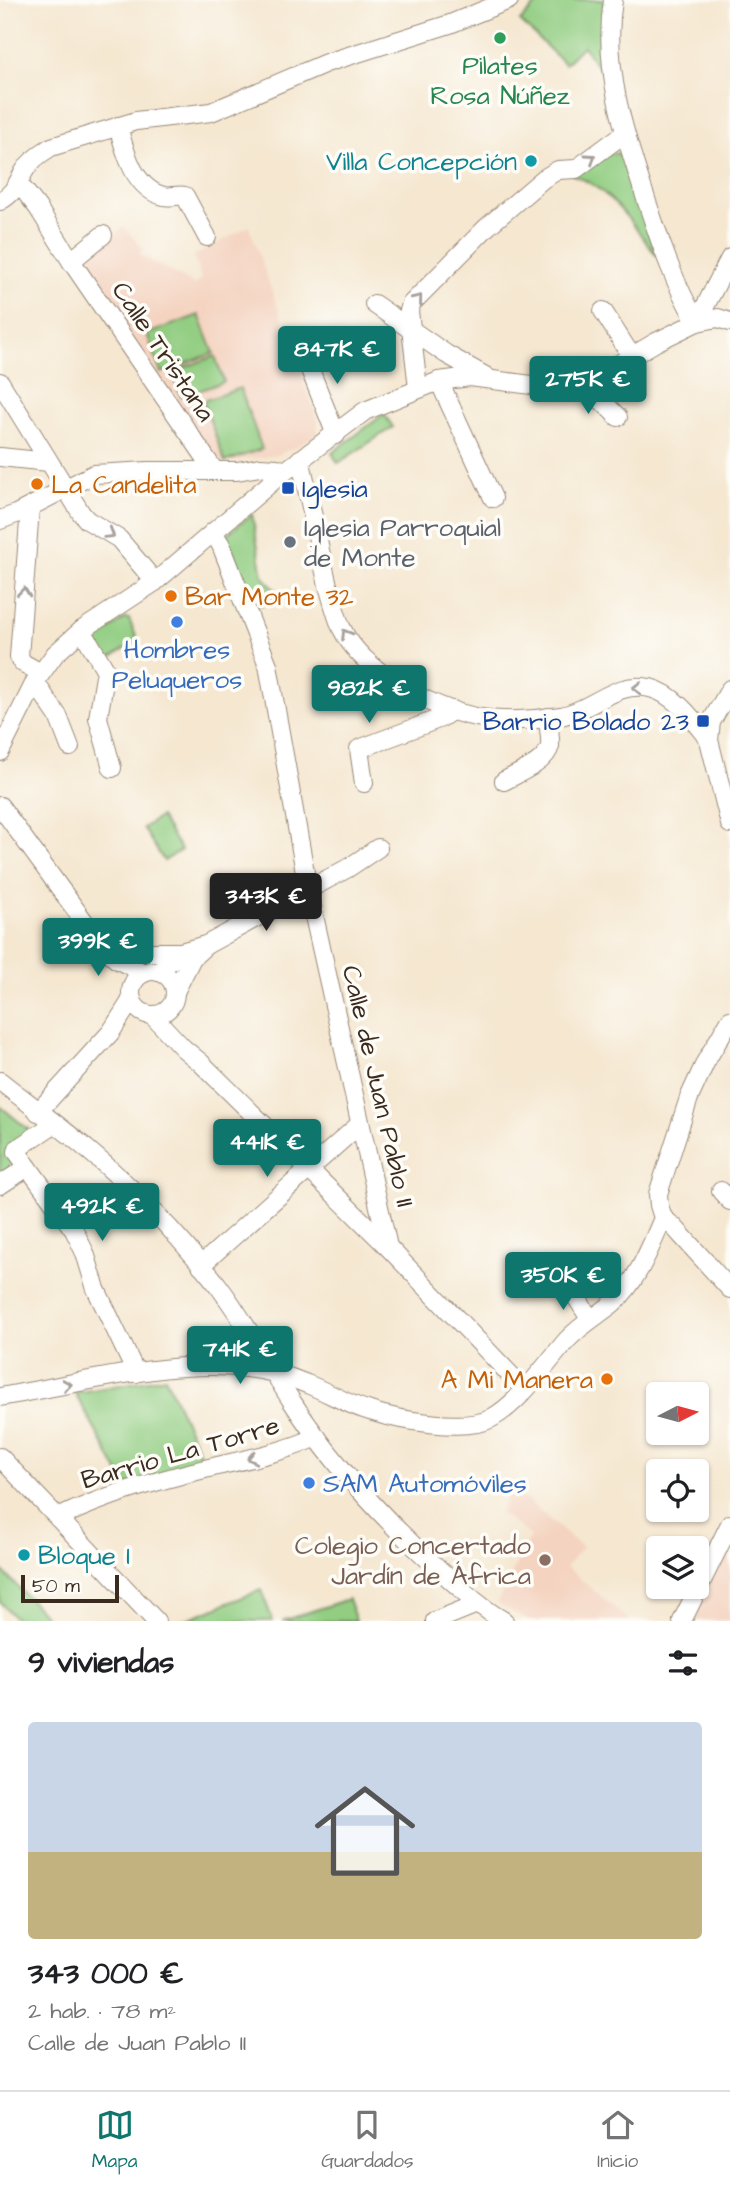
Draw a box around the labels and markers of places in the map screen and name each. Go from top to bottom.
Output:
marker: Pilates Rosa Núñez [492,30,508,46]
place label: Pilates Rosa Núñez [430,48,570,114]
place label: Villa Concepción [326,144,517,180]
marker: Villa Concepción [523,153,539,169]
pin: 847K € [280,326,394,386]
pin: 275K € [531,356,645,416]
place label: La Candelita [51,467,196,503]
place label: Iglesia [302,471,368,509]
marker: La Candelita [29,476,45,492]
marker: Iglesia [280,480,296,496]
place label: Iglesia Parroquial de Monte [304,510,501,576]
marker: Iglesia Parroquial de Monte [282,534,298,550]
place label: Bar Monte 32 [185,579,354,615]
marker: Bar Monte 32 [163,588,179,604]
marker: Hombres Peluqueros [169,614,185,630]
place label: Hombres Peluqueros [112,632,242,698]
pin: 982K € [312,666,426,725]
place label: Barrio Bolado 23 [483,704,689,740]
marker: Barrio Bolado 23 [695,713,711,729]
pin: 343K € [209,874,323,933]
pin: 399K € [41,918,155,978]
pin: 441K € [210,1120,324,1179]
pin: 492K € [45,1184,159,1243]
pin: 350K € [506,1252,620,1312]
pin: 741K € [183,1326,297,1386]
place label: A Mi Manera [441,1362,593,1398]
marker: A Mi Manera [599,1371,615,1387]
place label: SAM Automóviles [323,1466,527,1502]
marker: SAM Automóviles [301,1475,317,1491]
place label: Colegio Concertado Jardín de África [295,1528,531,1594]
place label: Bloque I [38,1538,130,1574]
marker: Bloque I [16,1547,32,1563]
marker: Colegio Concertado Jardín de África [537,1552,553,1568]

